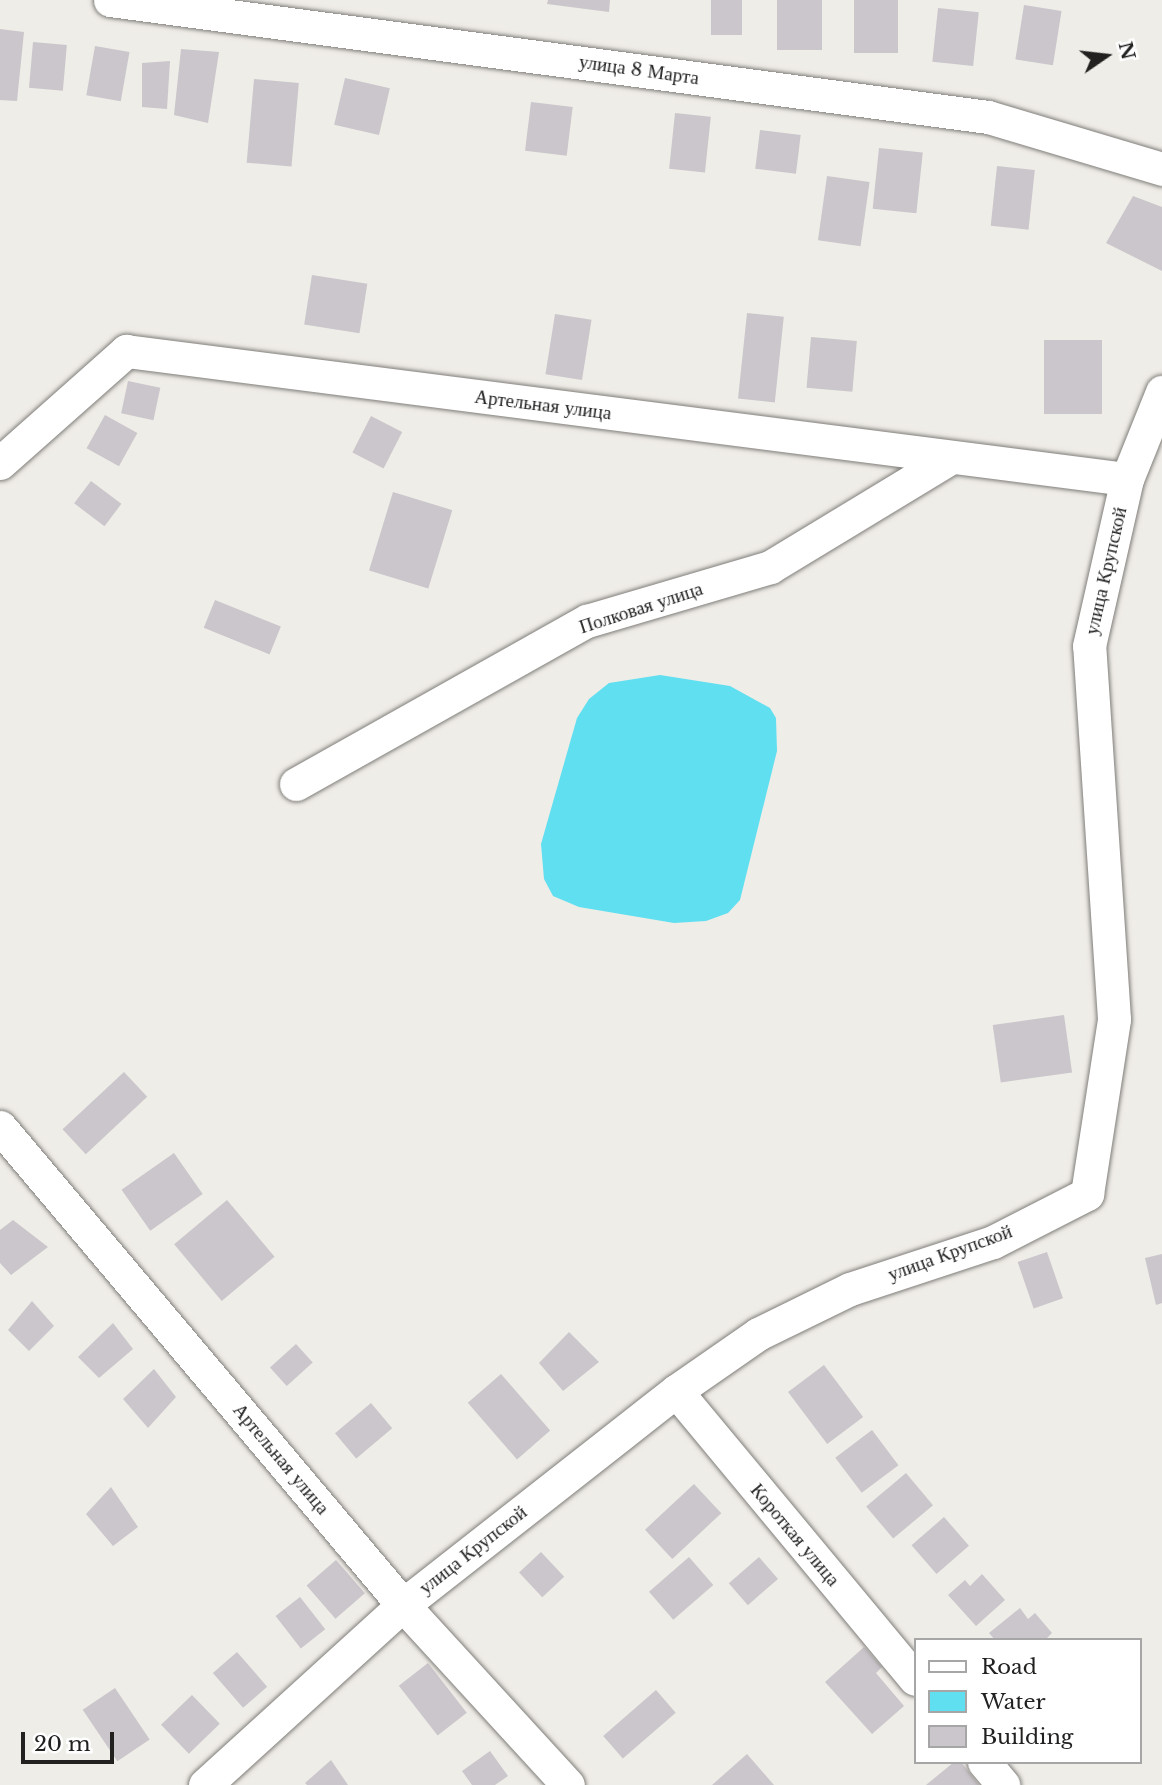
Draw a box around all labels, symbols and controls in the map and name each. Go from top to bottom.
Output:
north arrow [1071,21,1141,91]
text: N [1114,39,1140,62]
street label: улица 8 Марта [578,50,700,90]
street label: Артельная улица [473,385,613,425]
street label: улица Крупской [1080,505,1132,637]
street label: Полковая улица [576,577,706,639]
street label: улица Крупской [885,1220,1015,1286]
street label: Артельная улица [228,1399,334,1519]
street label: Короткая улица [746,1479,844,1591]
street label: улица Крупской [415,1501,531,1599]
legend [914,1638,1141,1764]
text: Road [981,1654,1037,1680]
text: Water [981,1689,1045,1715]
scale bar [24,1718,117,1762]
text: Building [981,1724,1073,1750]
text: 20 m [34,1731,91,1757]

